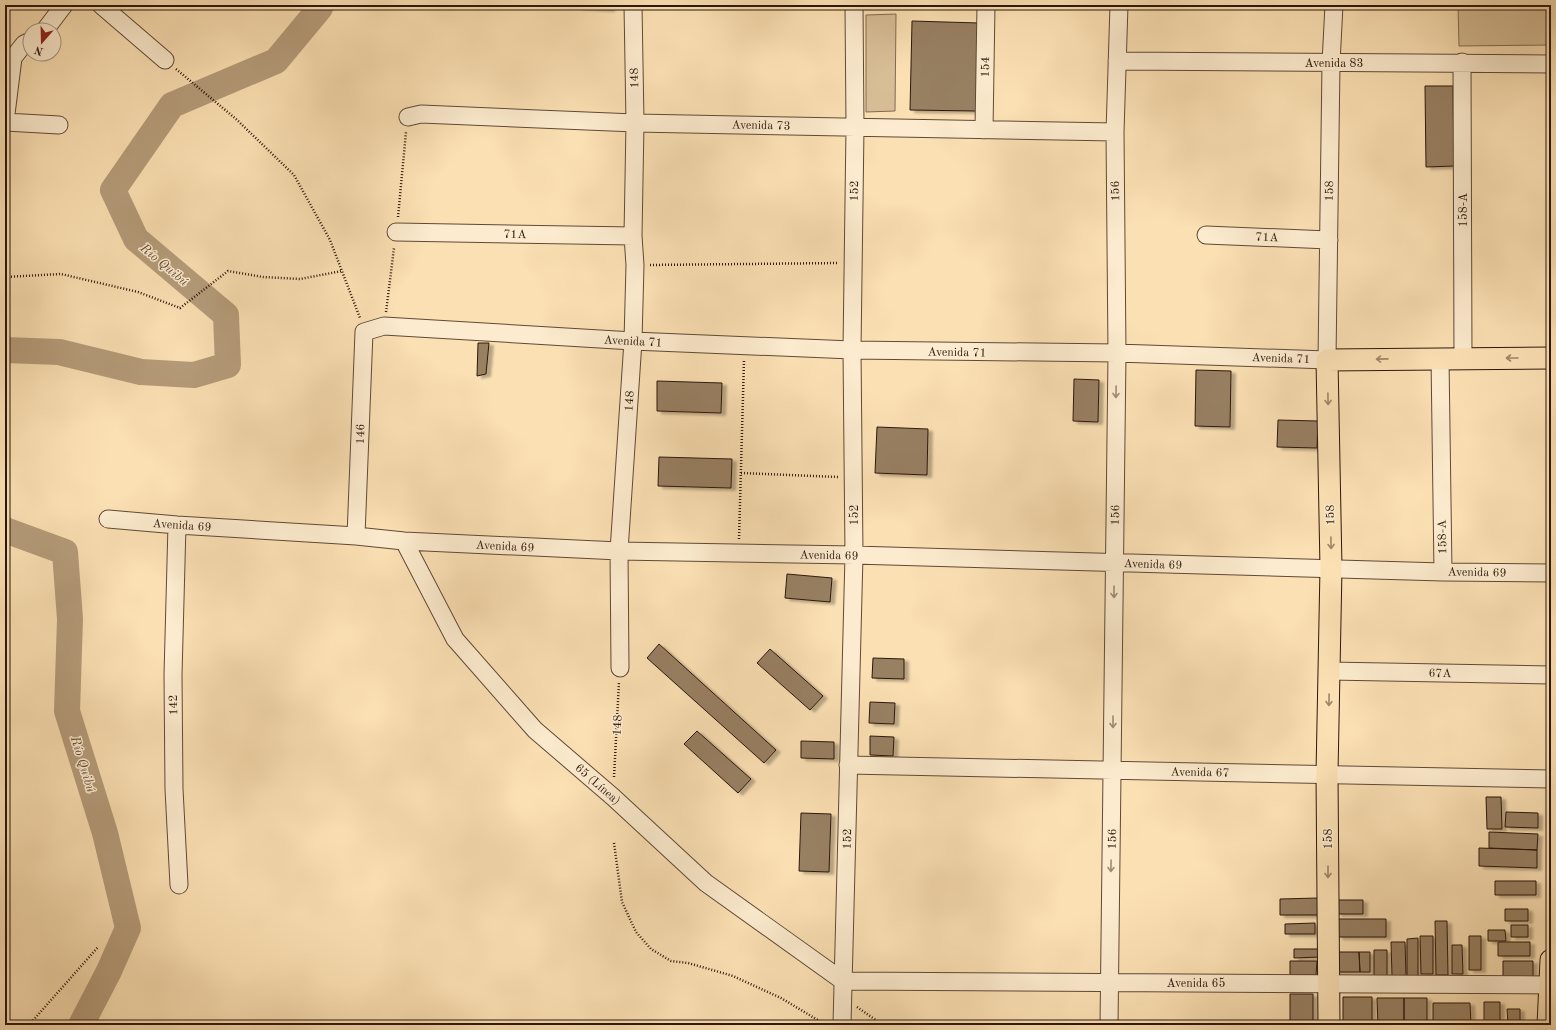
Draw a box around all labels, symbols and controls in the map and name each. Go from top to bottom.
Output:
north arrow [22,22,62,62]
text: N [33,43,45,57]
street label: 154 [979,56,992,78]
street label: Avenida 83 [1305,58,1363,70]
street label: 148 [629,67,641,89]
street label: Avenida 73 [731,119,791,133]
street label: 152 [848,180,861,202]
street label: 156 [1109,180,1122,202]
street label: 158 [1323,180,1336,202]
street label: 158-A [1457,193,1470,227]
street label: 71A [503,229,527,241]
street label: 71A [1255,232,1279,244]
water label: Río Quibú [137,241,191,289]
street label: Avenida 71 [603,334,663,350]
street label: Avenida 71 [927,346,987,360]
street label: Avenida 71 [1251,352,1311,366]
one-way arrow [1506,354,1519,362]
one-way arrow [1376,355,1389,363]
one-way arrow [1113,385,1120,398]
street label: 148 [623,390,637,412]
one-way arrow [1324,392,1332,405]
street label: 146 [355,423,367,445]
street label: 156 [1109,504,1122,526]
street label: 158 [1324,504,1337,526]
street label: 152 [848,505,861,525]
street label: Avenida 69 [152,518,212,534]
street label: 158-A [1436,520,1449,554]
one-way arrow [1327,536,1335,549]
street label: Avenida 69 [475,539,535,555]
street label: Avenida 69 [799,549,859,563]
street label: Avenida 69 [1123,558,1183,572]
street label: Avenida 69 [1447,566,1507,580]
one-way arrow [1110,585,1118,598]
street label: 67A [1428,668,1452,680]
one-way arrow [1325,693,1333,706]
street label: 142 [168,694,180,716]
street label: 148 [611,714,625,736]
one-way arrow [1109,715,1117,728]
water label: Río Quibú [68,734,97,795]
street label: 65 (Línea) [573,761,623,807]
street label: Avenida 67 [1170,766,1230,780]
street label: 152 [841,828,854,850]
street label: 156 [1106,828,1119,850]
street label: 158 [1322,829,1335,849]
one-way arrow [1107,859,1115,872]
one-way arrow [1324,865,1332,878]
street label: Avenida 65 [1167,977,1225,990]

